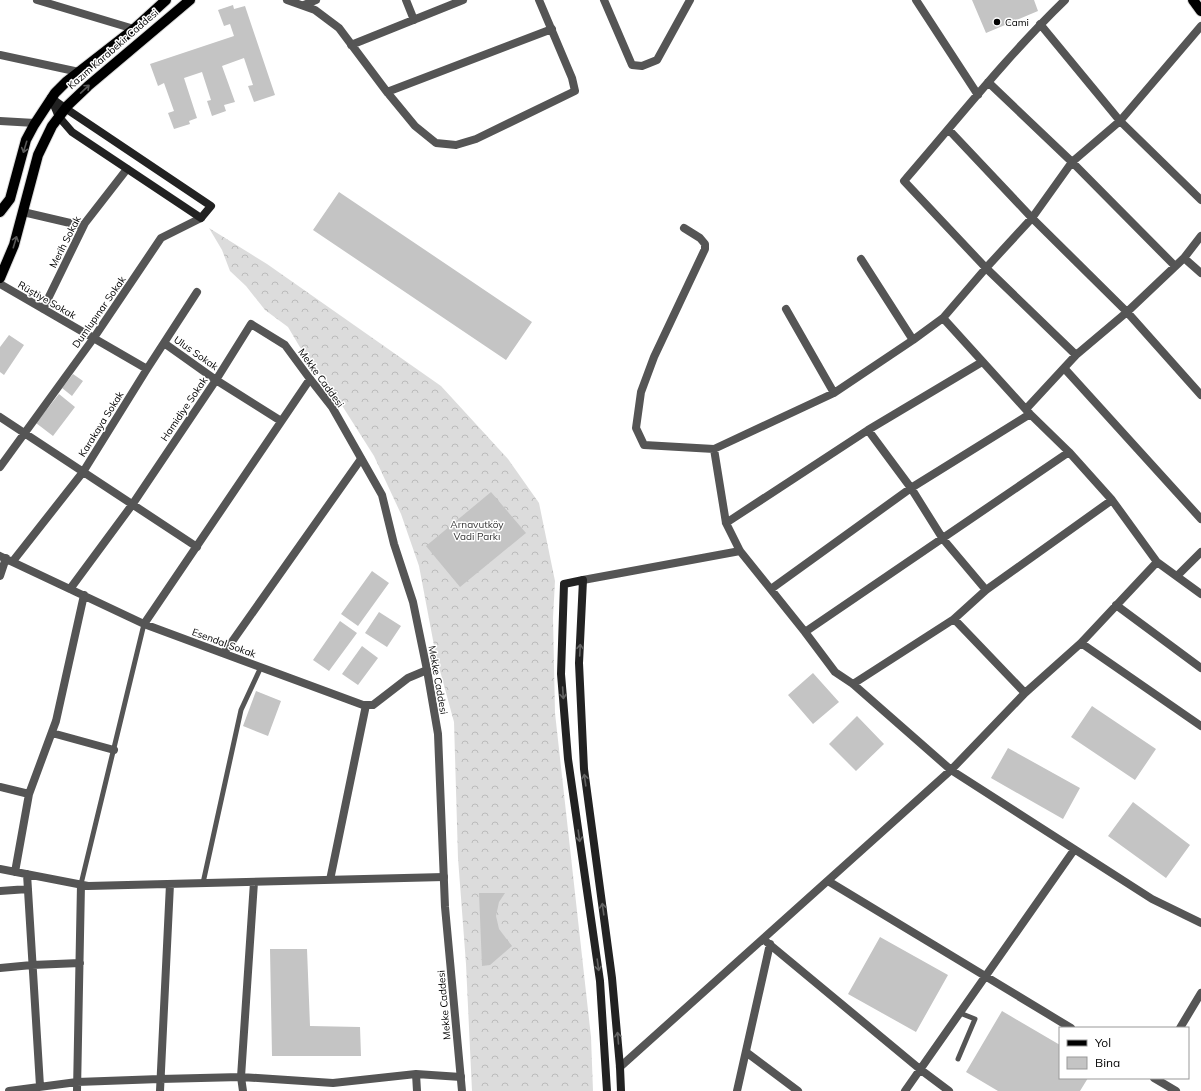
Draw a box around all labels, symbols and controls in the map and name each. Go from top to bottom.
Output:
street label: Kazım Karabekir Caddesi [65,6,161,92]
place label: Cami [1005,16,1029,29]
marker: Cami [992,17,1002,27]
one-way arrow [79,84,90,93]
one-way arrow [21,140,28,153]
street label: Merih Sokak [46,213,84,270]
one-way arrow [12,236,19,249]
street label: Dumlupınar Sokak [69,273,129,350]
street label: Rüştiye Sokak [16,278,79,322]
street label: Ulus Sokak [171,333,221,373]
street label: Mekke Caddesi [295,346,347,410]
street label: Hamidiye Sokak [158,374,211,444]
street label: Karakaya Sokak [76,388,127,459]
park label: Arnavutköy Vadi Parkı [450,518,504,543]
street label: Esendal Sokak [190,625,259,661]
one-way arrow [576,644,583,657]
street label: Mekke Caddesi [426,645,450,715]
one-way arrow [559,686,566,699]
one-way arrow [581,774,589,787]
one-way arrow [575,829,583,842]
one-way arrow [599,903,607,916]
one-way arrow [594,958,602,971]
street label: Mekke Caddesi [434,970,454,1040]
legend [1059,1027,1189,1079]
one-way arrow [614,1032,621,1045]
text: Yol [1094,1035,1111,1050]
text: Bina [1095,1055,1120,1070]

